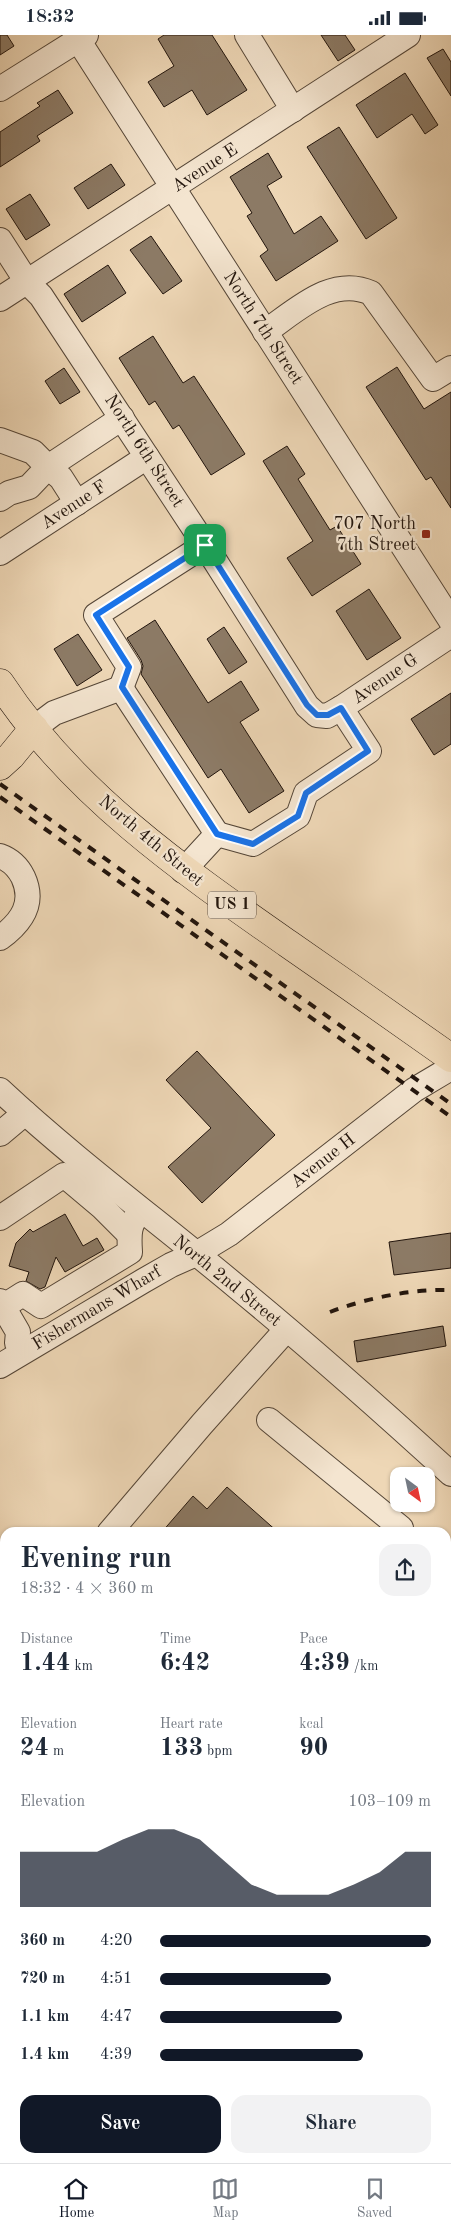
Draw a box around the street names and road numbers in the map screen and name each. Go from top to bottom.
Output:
street label: Avenue E [169,140,241,196]
street label: North 7th Street [220,268,306,388]
street label: North 6th Street [101,391,187,511]
street label: Avenue F [38,477,110,533]
street label: Avenue G [349,651,421,707]
street label: North 4th Street [95,792,207,890]
road number: US 1 [208,891,256,919]
street label: Avenue H [287,1130,359,1192]
street label: North 2nd Street [169,1232,285,1330]
street label: Fishermans Wharf [29,1262,166,1354]

